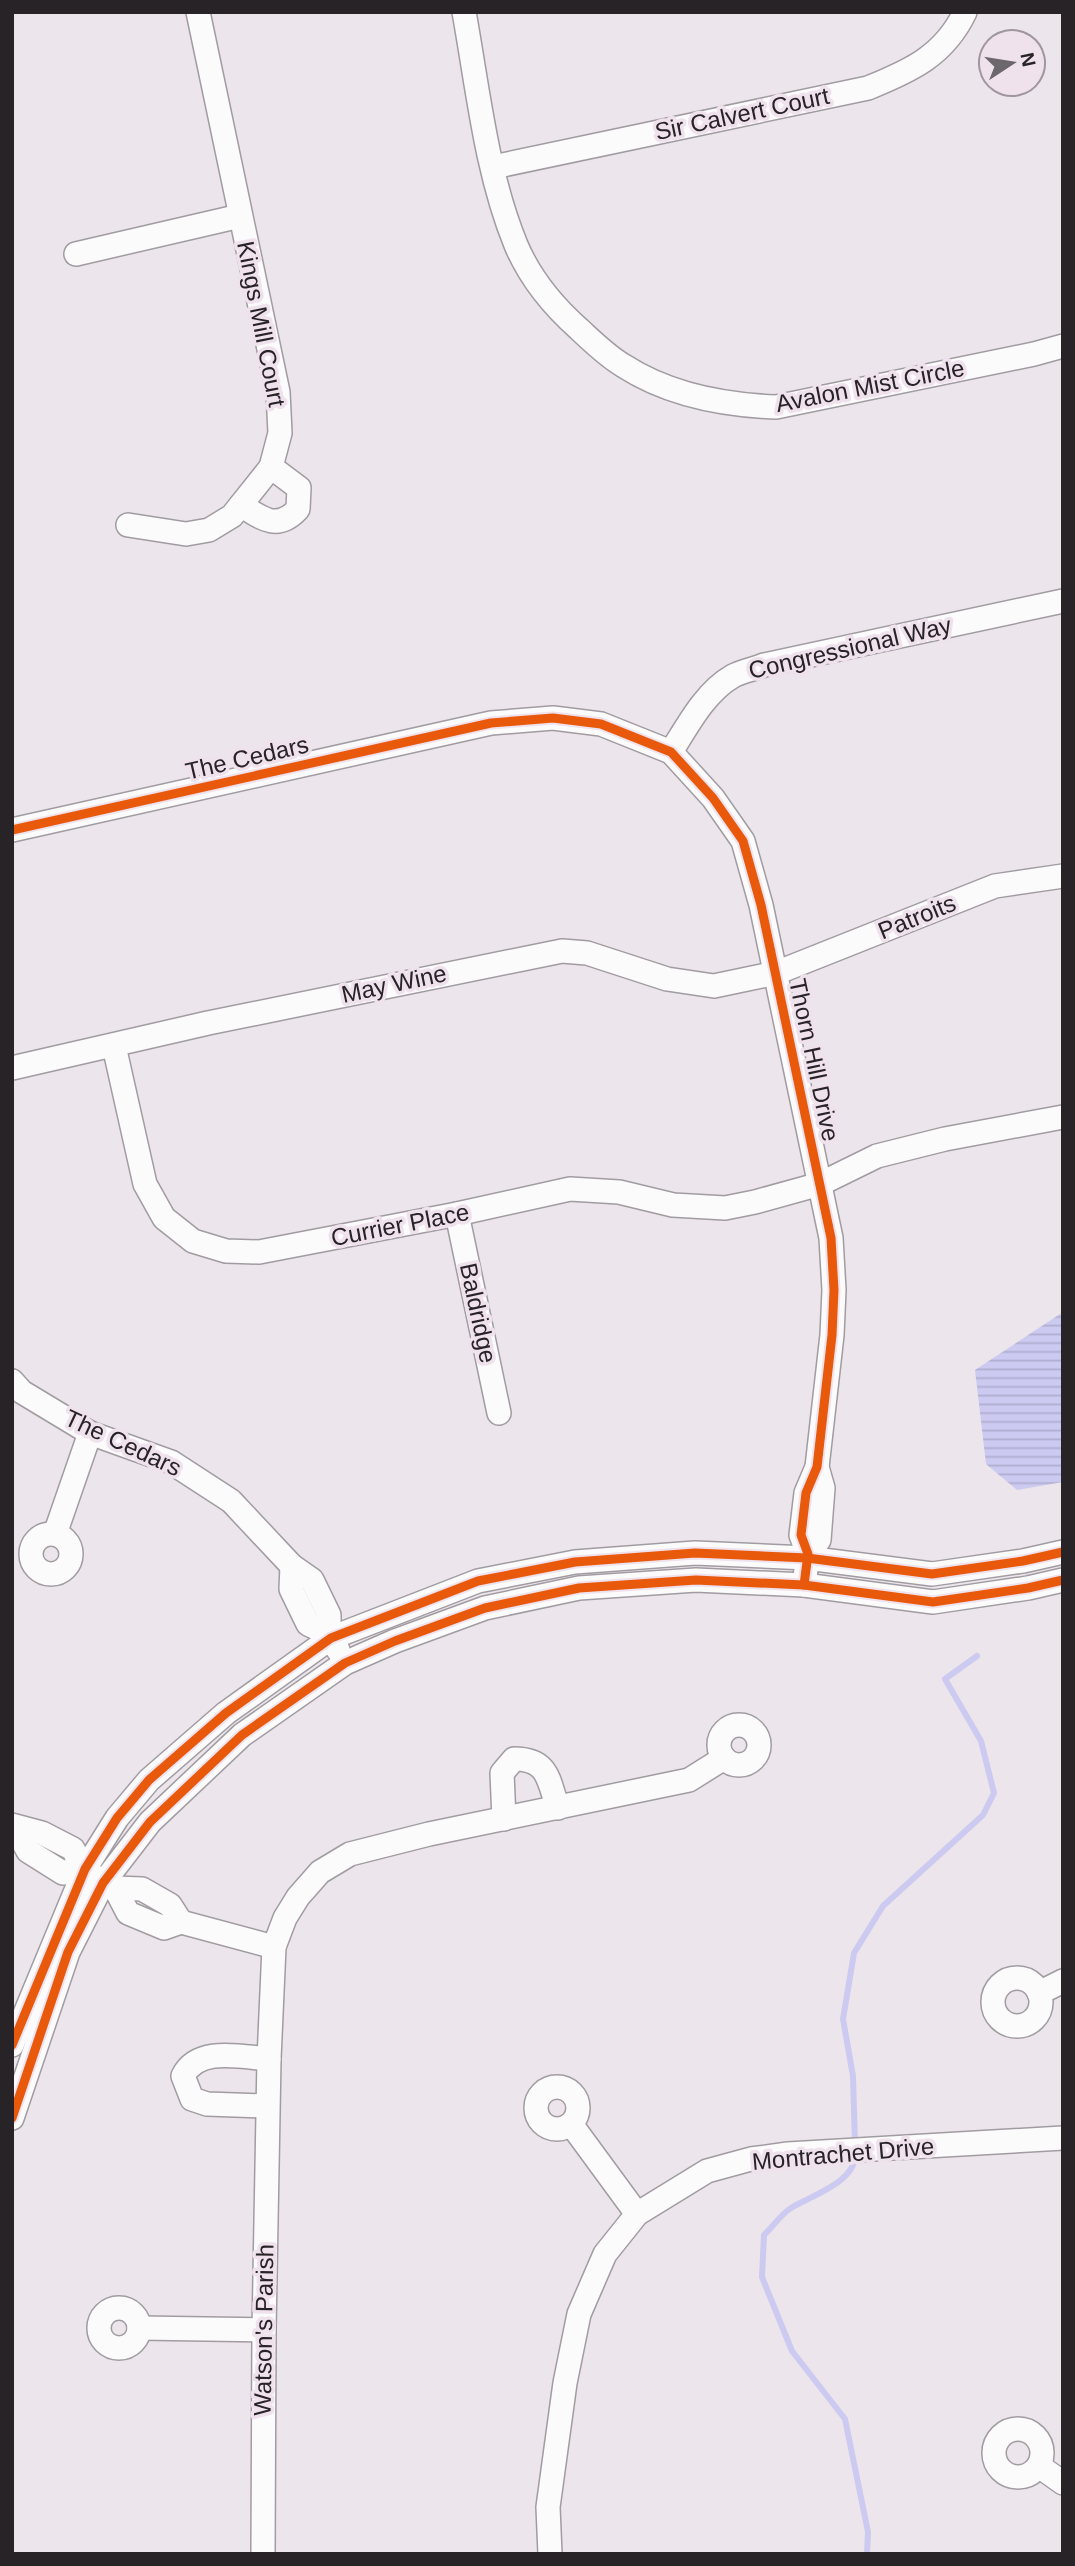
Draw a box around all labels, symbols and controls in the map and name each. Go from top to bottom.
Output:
north arrow [977,28,1047,98]
text: N [1016,51,1040,68]
street label: Sir Calvert Court [652,82,832,145]
street label: Kings Mill Court [232,239,291,409]
street label: Avalon Mist Circle [773,354,967,417]
street label: Congressional Way [746,611,954,684]
street label: The Cedars [183,730,311,785]
street label: Patroits [874,889,960,944]
street label: May Wine [339,959,449,1008]
street label: Thorn Hill Drive [784,976,845,1144]
street label: Currier Place [329,1198,471,1251]
street label: Baldridge [455,1260,502,1365]
street label: The Cedars [61,1404,186,1481]
street label: Montrachet Drive [751,2132,935,2175]
street label: Watson's Parish [249,2244,278,2416]

